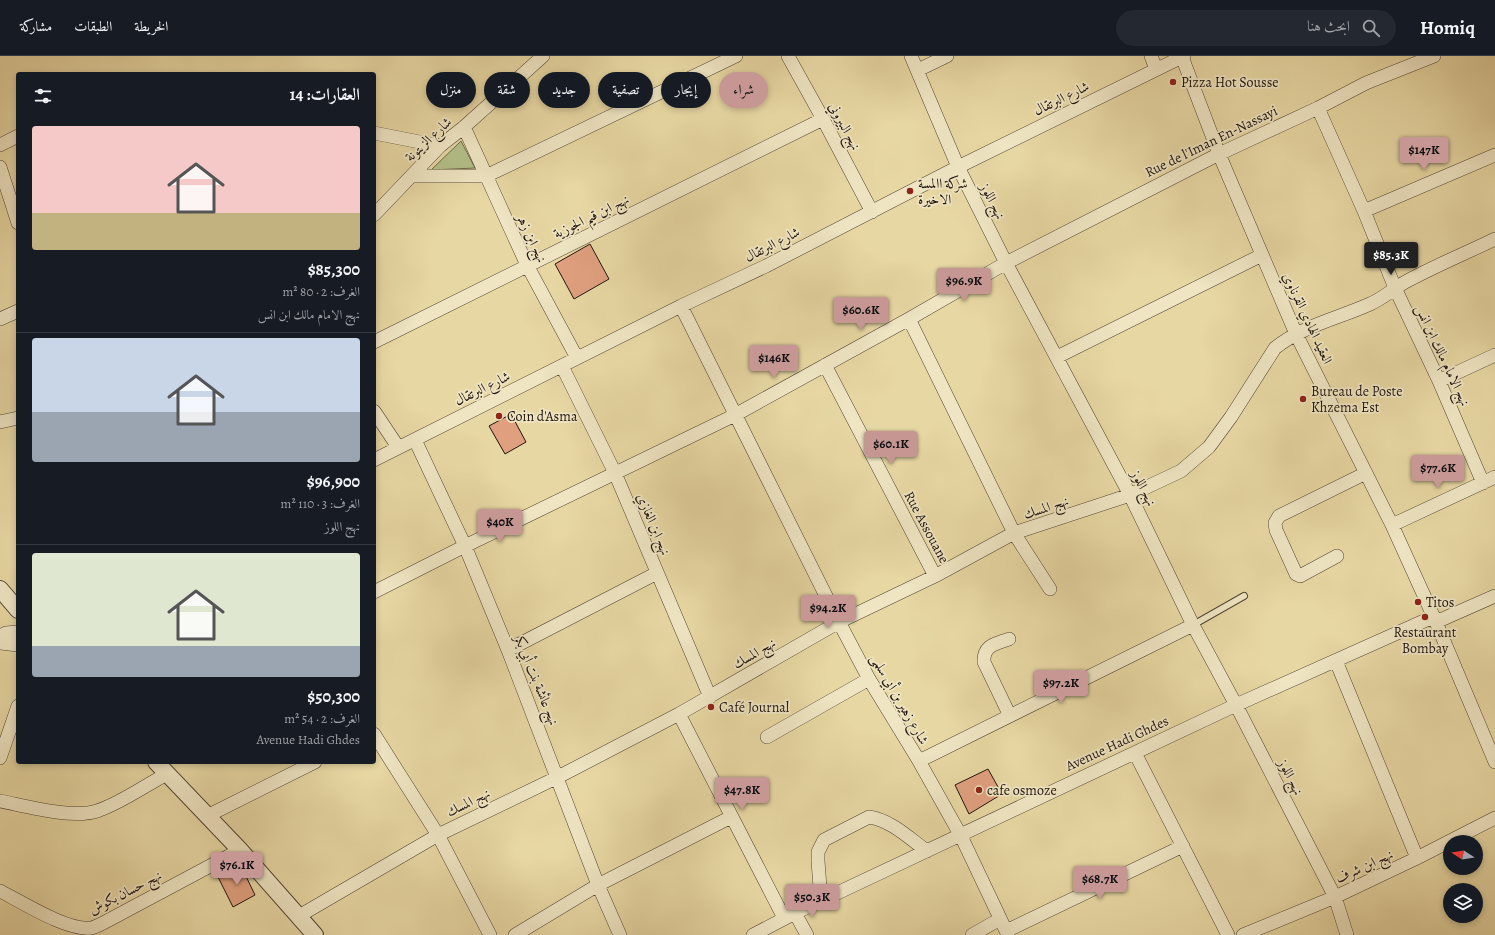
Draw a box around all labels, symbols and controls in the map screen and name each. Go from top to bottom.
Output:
search box [1116,10,1396,46]
text: Homiq [1420,15,1475,41]
text: ابحث هنا [1307,16,1350,36]
text: مشاركة [20,17,52,36]
text: الطبقات [74,17,112,36]
text: الخريطة [134,17,168,36]
icon: search [1360,17,1382,39]
chip: منزل [426,72,476,108]
chip: شقة [484,72,530,108]
chip: جديد [538,72,590,108]
chip: تصفية [598,72,653,108]
chip: إيجار [661,72,711,108]
chip: شراء [719,72,768,108]
place label: Pizza Hot Sousse [1181,73,1279,92]
street label: شارع البرتقال [1030,77,1093,122]
marker: Pizza Hot Sousse [1168,77,1178,87]
text: العقارات: 14 [289,83,360,106]
icon: filters [32,85,54,107]
street label: نهج البيروني [821,99,865,155]
street label: Rue de l'Iman En-Nassayi [1142,101,1281,182]
street label: شارع الزيتونة [401,113,457,167]
pin: $147K [1396,137,1452,171]
text: $147K [1409,141,1439,158]
icon: home [160,152,232,224]
place label: شركة االمسة الاخيرة [918,174,968,209]
street label: نهج اللوز [972,178,1010,224]
marker: شركة االمسة الاخيرة [905,186,915,196]
street label: نهج ابن قيم الجوزية [550,190,634,247]
street label: نهج ابن زهر [508,209,551,267]
street label: شارع البرتقال [741,222,804,268]
pin: $85.3K [1358,242,1424,276]
text: $85.3K [1373,246,1409,263]
text: $85,300 [308,258,360,281]
pin: $96.9K [931,268,997,302]
street label: العقيد الهادي القرناوي [1276,269,1337,368]
text: $96.9K [946,272,982,289]
text: الغرف: 2 · 80 m² [282,283,360,300]
pin: $60.6K [828,297,894,331]
text: $60.6K [843,301,879,318]
street label: نهج الامام مالك ابن انس [1408,301,1474,410]
text: نهج الامام مالك ابن انس [258,306,360,323]
pin: $146K [746,345,802,379]
text: $146K [758,349,790,366]
icon: home [160,364,232,436]
street label: شارع البرتقال [451,367,514,412]
place label: Bureau de Poste Khzema Est [1311,382,1402,417]
marker: Bureau de Poste Khzema Est [1298,394,1308,404]
place label: Coin d'Asma [507,407,578,426]
marker: Coin d'Asma [494,411,504,421]
pin: $60.1K [858,431,924,465]
text: $60.1K [873,435,909,452]
pin: $77.6K [1405,455,1471,489]
text: $77.6K [1420,459,1456,476]
street label: نهج اللوز [1123,465,1161,511]
text: $96,900 [307,470,360,493]
street label: Rue Assouane [900,488,954,567]
street label: نهج ابن الغازي [629,490,675,559]
street label: نهج المسك [1021,491,1072,527]
text: الغرف: 3 · 110 m² [281,495,360,512]
pin: $40K [476,509,524,543]
text: $40K [486,513,514,530]
text: نهج اللوز [324,518,360,535]
icon: home [160,579,232,651]
place label: Titos [1426,593,1454,612]
pin: $94.2K [795,595,861,629]
marker: Titos [1413,597,1423,607]
text: $94.2K [810,599,846,616]
marker: Restaurant Bombay [1420,612,1430,622]
place label: Restaurant Bombay [1394,623,1457,658]
street label: نهج عائشة بنت أبي بكر [506,630,564,729]
street label: نهج المسك [729,634,781,676]
street label: شارع زهير بن أبي سلمى [864,650,934,749]
pin: $97.2K [1028,670,1094,704]
text: $97.2K [1043,674,1079,691]
text: $50,300 [307,685,360,708]
place label: Café Journal [719,698,790,717]
marker: Café Journal [706,702,716,712]
text: الغرف: 2 · 54 m² [284,710,360,727]
street label: Avenue Hadi Ghdes [1062,711,1172,776]
text: Avenue Hadi Ghdes [256,731,360,748]
street label: نهج اللوز [1270,754,1308,800]
pin: $47.8K [709,777,775,811]
text: $47.8K [724,781,760,798]
place label: cafe osmoze [987,781,1057,800]
street label: نهج المسك [443,784,495,824]
marker: cafe osmoze [974,785,984,795]
north arrow [1443,835,1483,875]
map controls [1443,835,1483,923]
street label: نهج ابن شرف [1332,845,1397,891]
pin: $76.1K [204,852,270,886]
text: $76.1K [220,856,254,873]
street label: نهج حسان بكوش [85,866,166,922]
pin: $68.7K [1067,866,1133,900]
text: $68.7K [1082,870,1118,887]
button: layers [1443,883,1483,923]
pin: $50.3K [779,884,845,918]
text: $50.3K [794,888,830,905]

